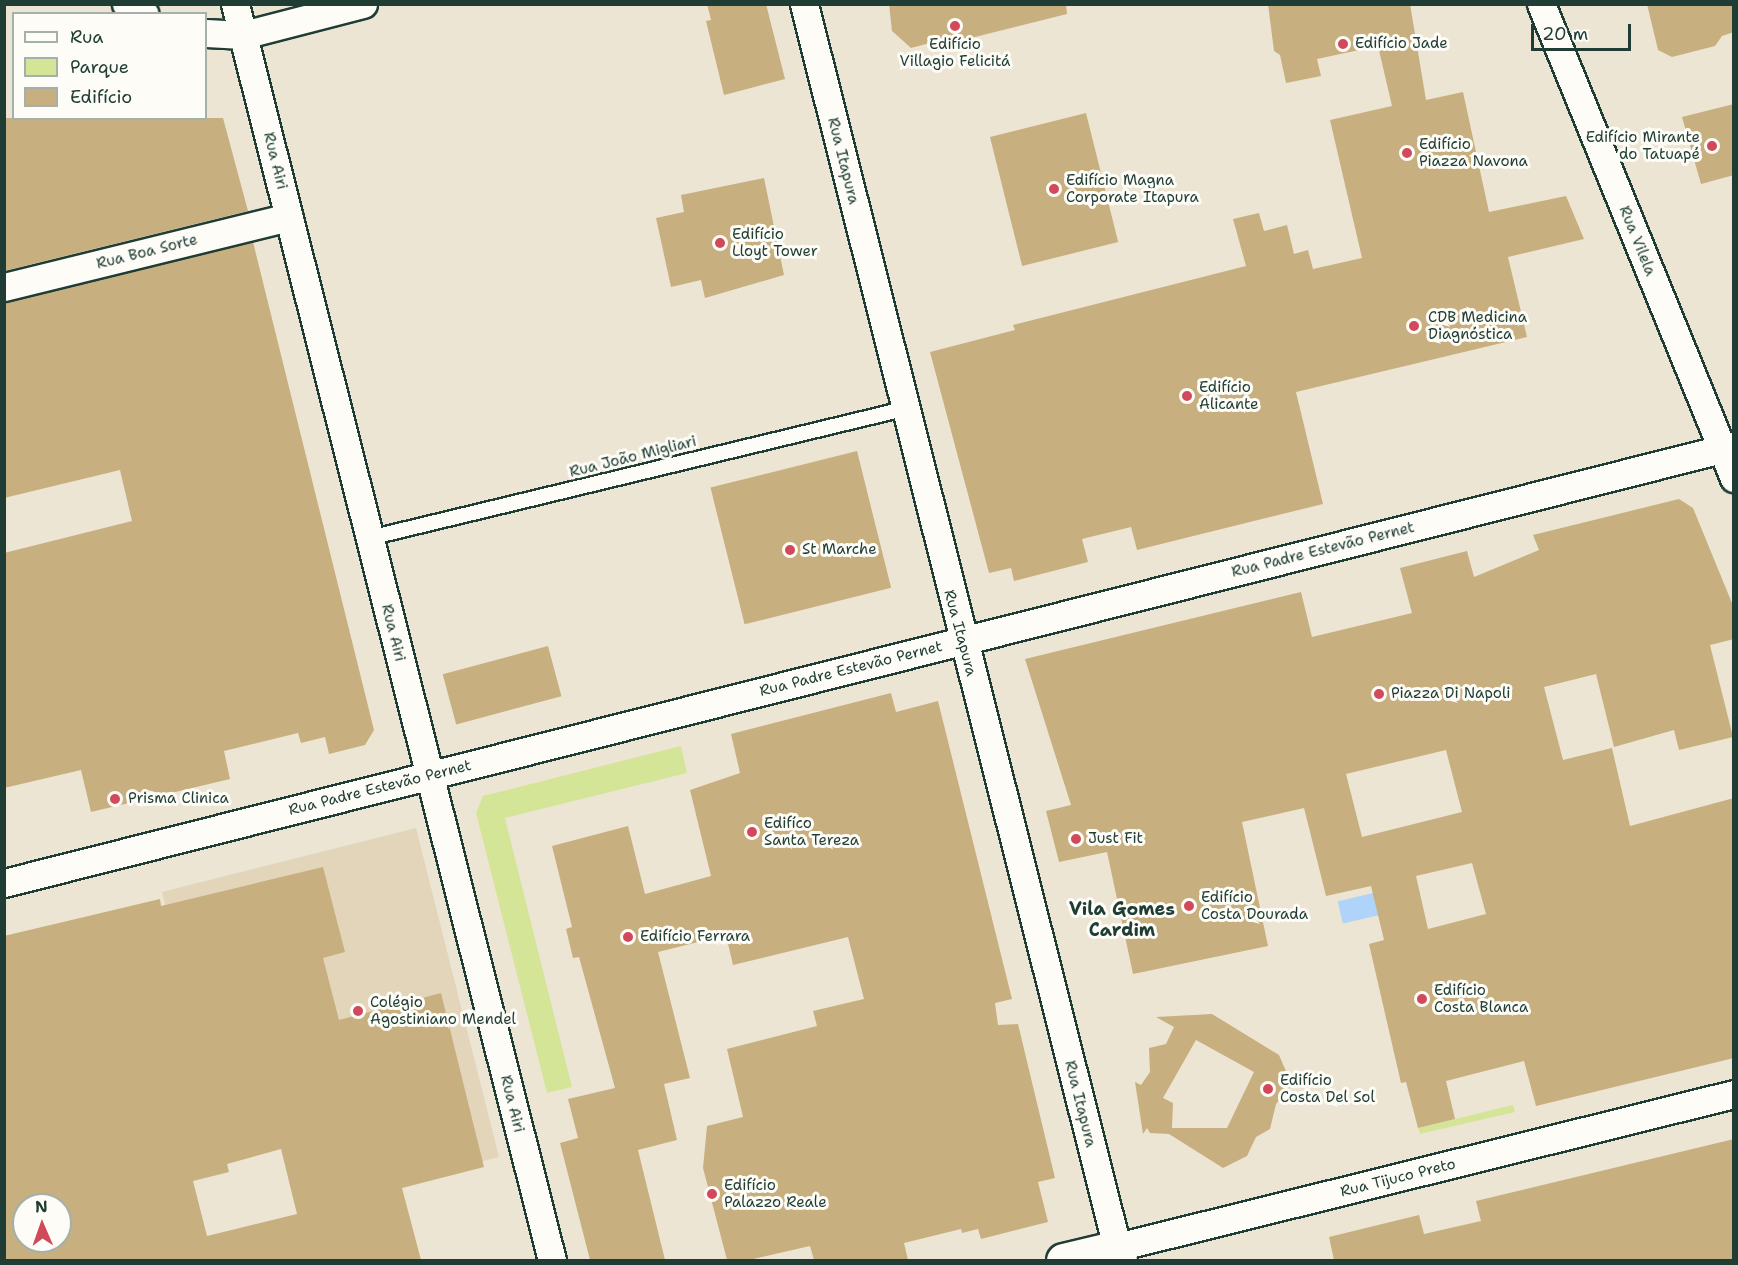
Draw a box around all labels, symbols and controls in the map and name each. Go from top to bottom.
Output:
legend [12,12,207,120]
scale bar [1534,12,1634,50]
marker: Edifício Villagio Felicitá [948,19,962,33]
text: 20 m [1542,22,1588,46]
text: Rua [70,25,103,49]
place label: Edifício Villagio Felicitá [900,35,1010,70]
place label: Edifício Jade [1355,35,1448,53]
marker: Edifício Jade [1336,37,1350,51]
text: Parque [70,55,129,79]
text: Edifício [70,85,132,109]
street label: Rua Itapura [824,116,862,206]
place label: Edifício Mirante do Tatuapé [1586,128,1700,163]
street label: Rua Airi [259,130,291,192]
place label: Edifício Piazza Navona [1419,135,1528,170]
marker: Edifício Mirante do Tatuapé [1705,139,1719,153]
marker: Edifício Piazza Navona [1400,146,1414,160]
place label: Edifício Magna Corporate Itapura [1066,171,1199,206]
marker: Edifício Magna Corporate Itapura [1047,182,1061,196]
street label: Rua Vilela [1615,203,1659,279]
place label: Edifício Lloyt Tower [732,225,818,260]
street label: Rua Boa Sorte [95,231,199,273]
marker: Edifício Lloyt Tower [713,236,727,250]
place label: CDB Medicina Diagnóstica [1428,308,1527,343]
marker: CDB Medicina Diagnóstica [1405,317,1423,335]
place label: Edifício Alicante [1199,378,1259,413]
marker: Edifício Alicante [1180,389,1194,403]
street label: Rua João Migliari [568,433,698,481]
street label: Rua Padre Estevão Pernet [1230,519,1416,581]
place label: St Marche [802,541,877,559]
marker: St Marche [783,543,797,557]
street label: Rua Itapura [940,588,980,678]
street label: Rua Airi [377,602,409,664]
street label: Rua Padre Estevão Pernet [758,638,944,700]
place label: Piazza Di Napoli [1391,685,1511,703]
marker: Piazza Di Napoli [1372,687,1386,701]
street label: Rua Padre Estevão Pernet [287,757,473,819]
marker: Prisma Clinica [106,790,124,808]
place label: Prisma Clinica [128,790,229,808]
place label: Edifíco Santa Tereza [764,814,859,849]
marker: Edifíco Santa Tereza [745,825,759,839]
place label: Just Fit [1088,830,1143,848]
marker: Just Fit [1069,832,1083,846]
place label: Edifício Costa Dourada [1201,888,1308,923]
district label: Vila Gomes Cardim [1069,899,1175,942]
marker: Edifício Costa Dourada [1182,899,1196,913]
place label: Edifício Ferrara [640,928,750,946]
marker: Edifício Ferrara [621,930,635,944]
place label: Edifício Costa Blanca [1434,981,1528,1016]
marker: Edifício Costa Blanca [1415,992,1429,1006]
place label: Colégio Agostiniano Mendel [370,993,516,1028]
marker: Colégio Agostiniano Mendel [351,1004,365,1018]
street label: Rua Itapura [1061,1059,1099,1149]
place label: Edifício Costa Del Sol [1280,1071,1375,1106]
street label: Rua Airi [496,1073,528,1135]
marker: Edifício Costa Del Sol [1261,1082,1275,1096]
street label: Rua Tijuco Preto [1338,1155,1458,1201]
place label: Edifício Palazzo Reale [724,1176,827,1211]
marker: Edifício Palazzo Reale [705,1187,719,1201]
north arrow [12,1193,72,1253]
text: N [35,1196,48,1217]

